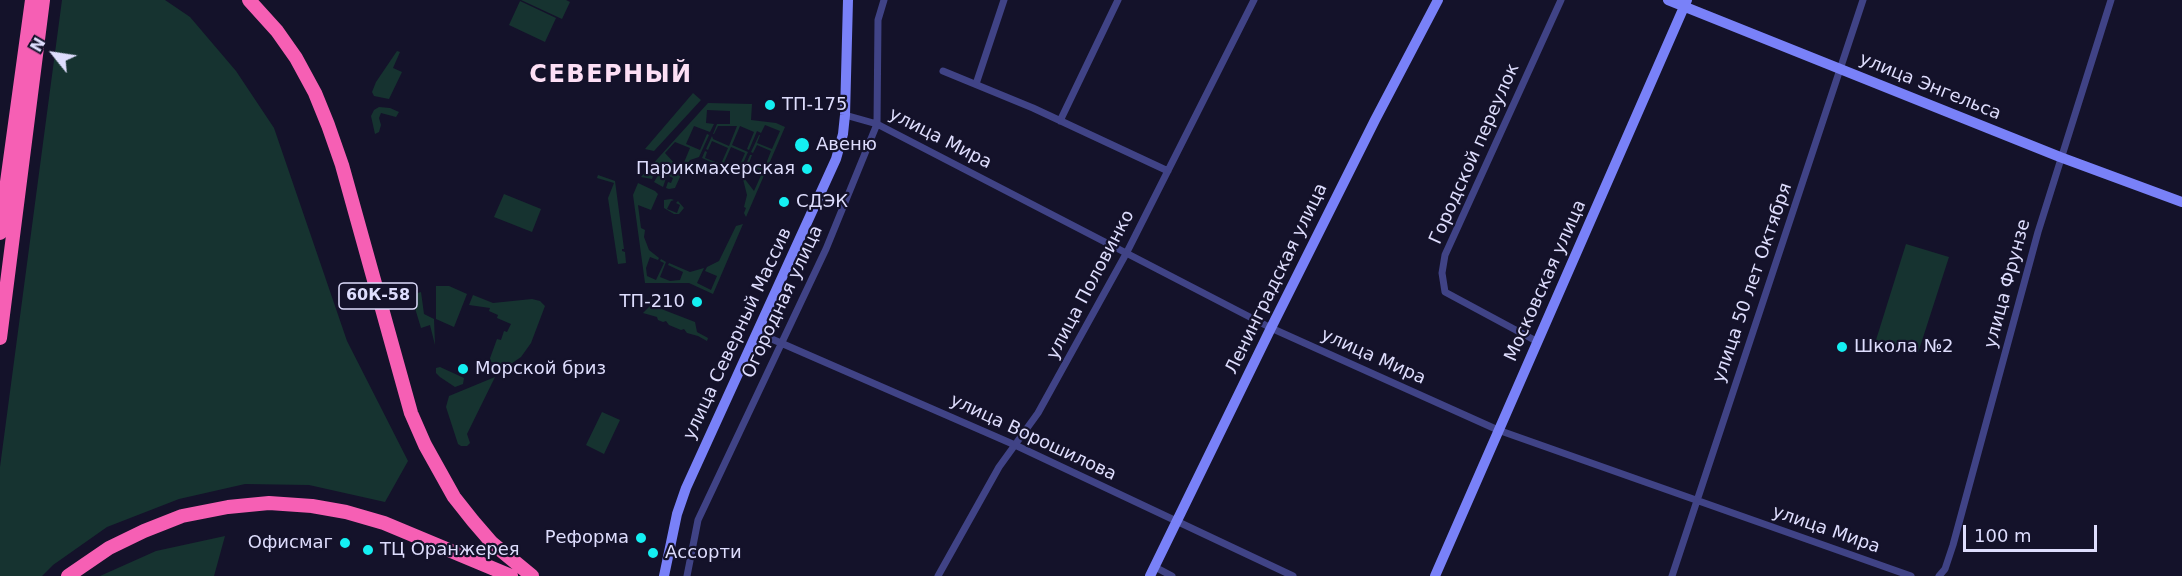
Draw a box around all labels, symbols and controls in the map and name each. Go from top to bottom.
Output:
north arrow [24,24,84,84]
text: N [26,34,50,55]
street label: улица Энгельса [1856,49,2004,125]
street label: Городской переулок [1425,60,1525,248]
district label: СЕВЕРНЫЙ [529,62,693,90]
place label: ТП-175 [782,94,847,116]
marker: ТП-175 [763,98,777,112]
street label: улица Мира [885,104,995,174]
place label: Авеню [816,134,877,156]
marker: Авеню [793,136,811,154]
place label: Парикмахерская [636,158,795,180]
marker: Парикмахерская [800,162,814,176]
street label: Ленинградская улица [1221,180,1333,378]
street label: улица 50 лет Октября [1709,180,1797,386]
place label: СДЭК [796,191,848,213]
marker: СДЭК [777,195,791,209]
street label: Московская улица [1501,197,1591,365]
street label: улица Половинко [1043,207,1139,363]
street label: улица Фрунзе [1980,217,2036,351]
street label: Огородная улица [738,222,828,382]
street label: улица Северный Массив [679,224,797,444]
road number: 60К-58 [339,283,417,309]
place label: ТП-210 [620,291,685,313]
marker: ТП-210 [690,295,704,309]
street label: улица Мира [1317,324,1429,390]
place label: Школа №2 [1854,336,1954,358]
marker: Школа №2 [1835,340,1849,354]
place label: Морской бриз [475,358,606,380]
marker: Морской бриз [456,362,470,376]
street label: улица Ворошилова [946,390,1120,486]
street label: улица Мира [1769,501,1883,559]
scale bar [1966,513,2100,551]
text: 100 m [1974,525,2032,546]
place label: Реформа [545,527,629,549]
marker: Реформа [634,531,648,545]
place label: Офисмаг [248,532,333,554]
marker: Офисмаг [338,536,352,550]
place label: ТЦ Оранжерея [380,539,520,561]
place label: Ассорти [665,542,742,564]
marker: ТЦ Оранжерея [361,543,375,557]
marker: Ассорти [646,546,660,560]

